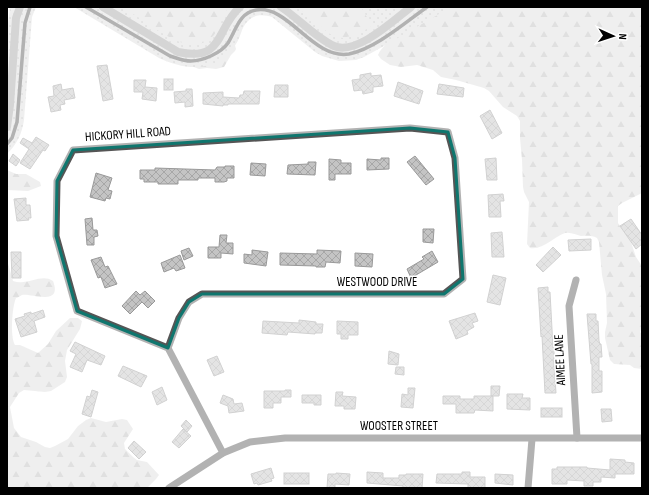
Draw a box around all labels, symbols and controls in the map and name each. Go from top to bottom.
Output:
north arrow [593,16,633,56]
text: N [616,33,629,40]
street label: HICKORY HILL ROAD [84,123,172,145]
street label: WESTWOOD DRIVE [337,274,417,290]
street label: AIMEE LANE [551,334,569,387]
street label: WOOSTER STREET [360,418,438,434]

